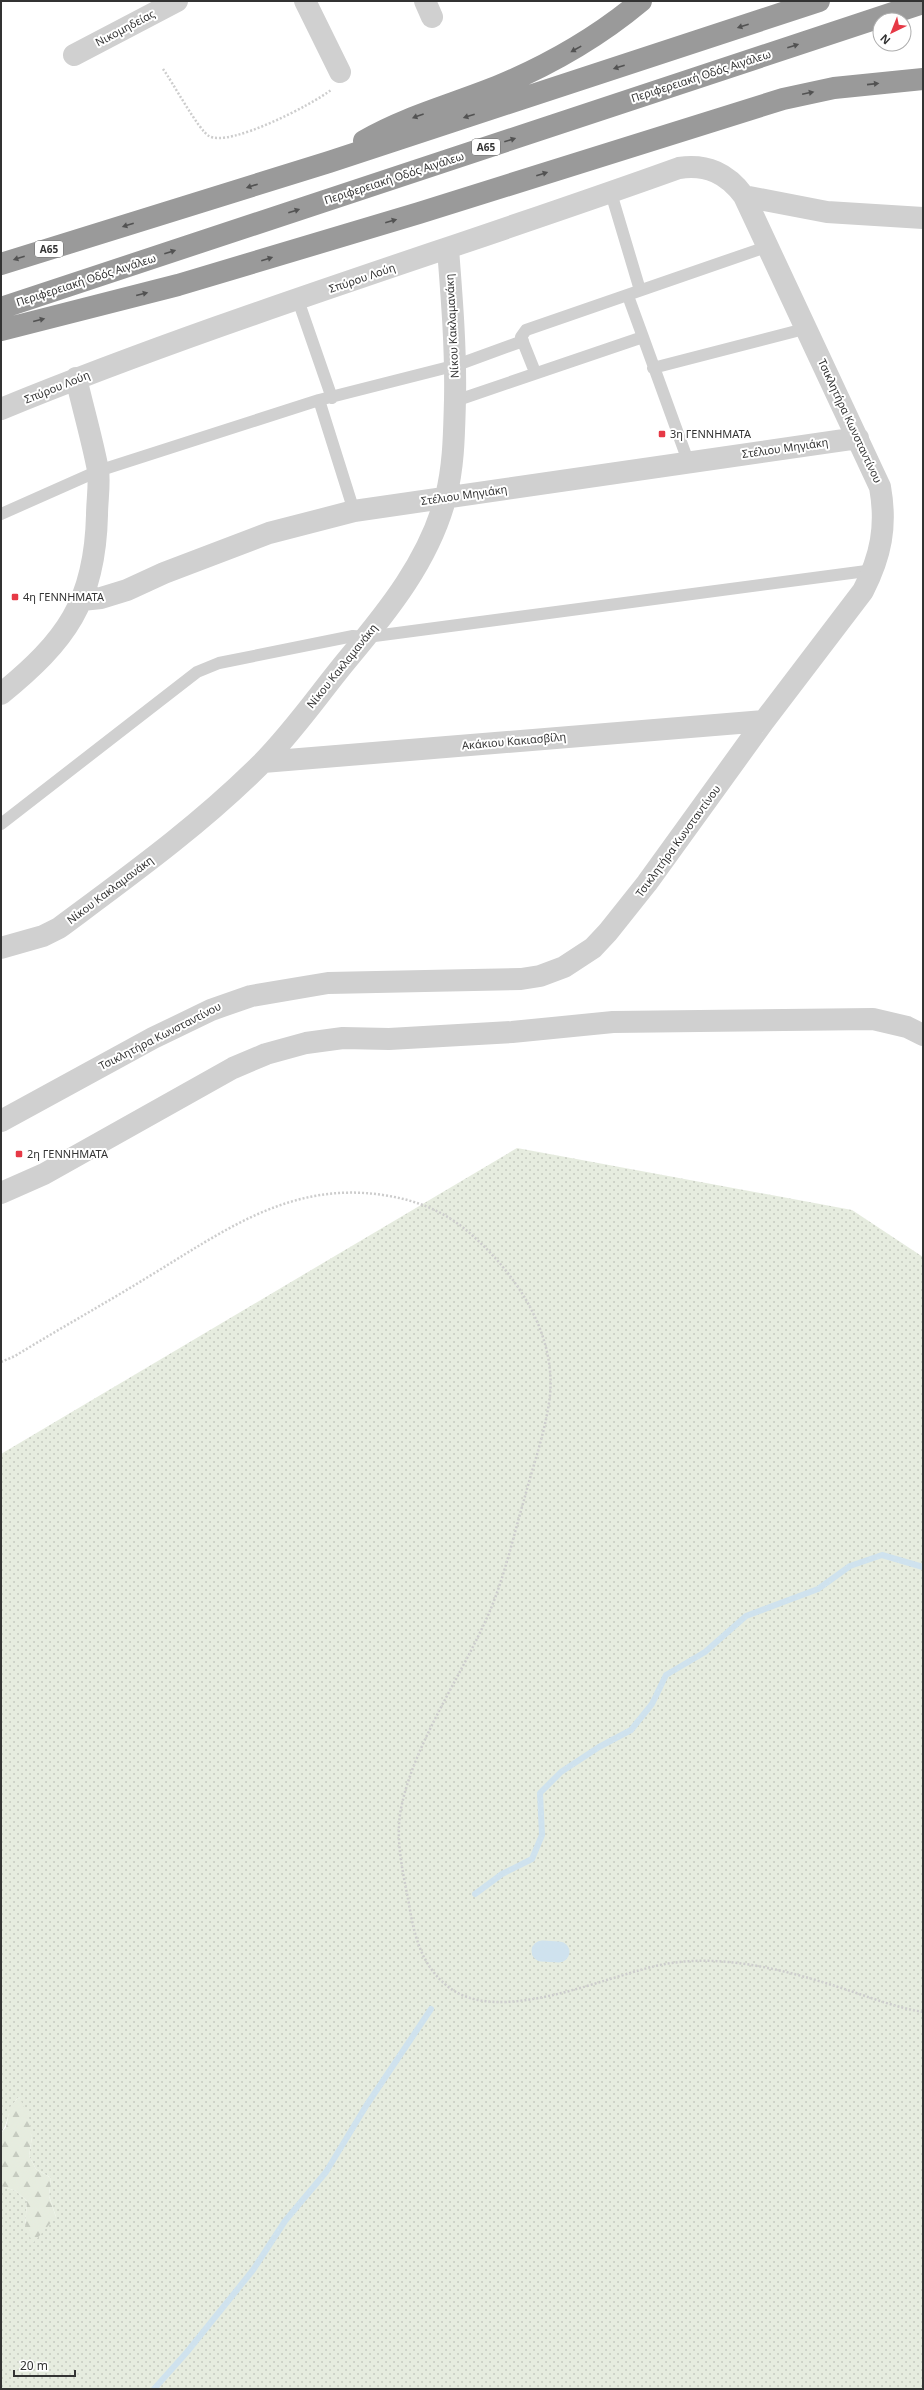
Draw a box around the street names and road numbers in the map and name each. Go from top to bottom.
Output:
street label: Νικομηδείας [92,6,157,50]
street label: Περιφερειακή Οδός Αιγάλεω [629,46,773,105]
road number: Α65 [472,139,500,155]
street label: Περιφερειακή Οδός Αιγάλεω [322,148,466,207]
road number: Α65 [35,241,63,257]
street label: Περιφερειακή Οδός Αιγάλεω [14,250,158,309]
street label: Σπύρου Λούη [327,259,397,296]
street label: Νίκου Κακλαμανάκη [441,273,462,379]
street label: Τσικλητήρα Κωνσταντίνου [815,356,886,485]
street label: Σπύρου Λούη [22,367,92,406]
street label: Στέλιου Μηγιάκη [741,434,829,461]
street label: Στέλιου Μηγιάκη [420,481,508,508]
street label: Νίκου Κακλαμανάκη [303,620,380,711]
street label: Ακάκιου Κακιασβίλη [461,728,567,753]
street label: Τσικλητήρα Κωνσταντίνου [632,782,723,900]
street label: Νίκου Κακλαμανάκη [63,852,156,927]
street label: Τσικλητήρα Κωνσταντίνου [96,998,223,1073]

